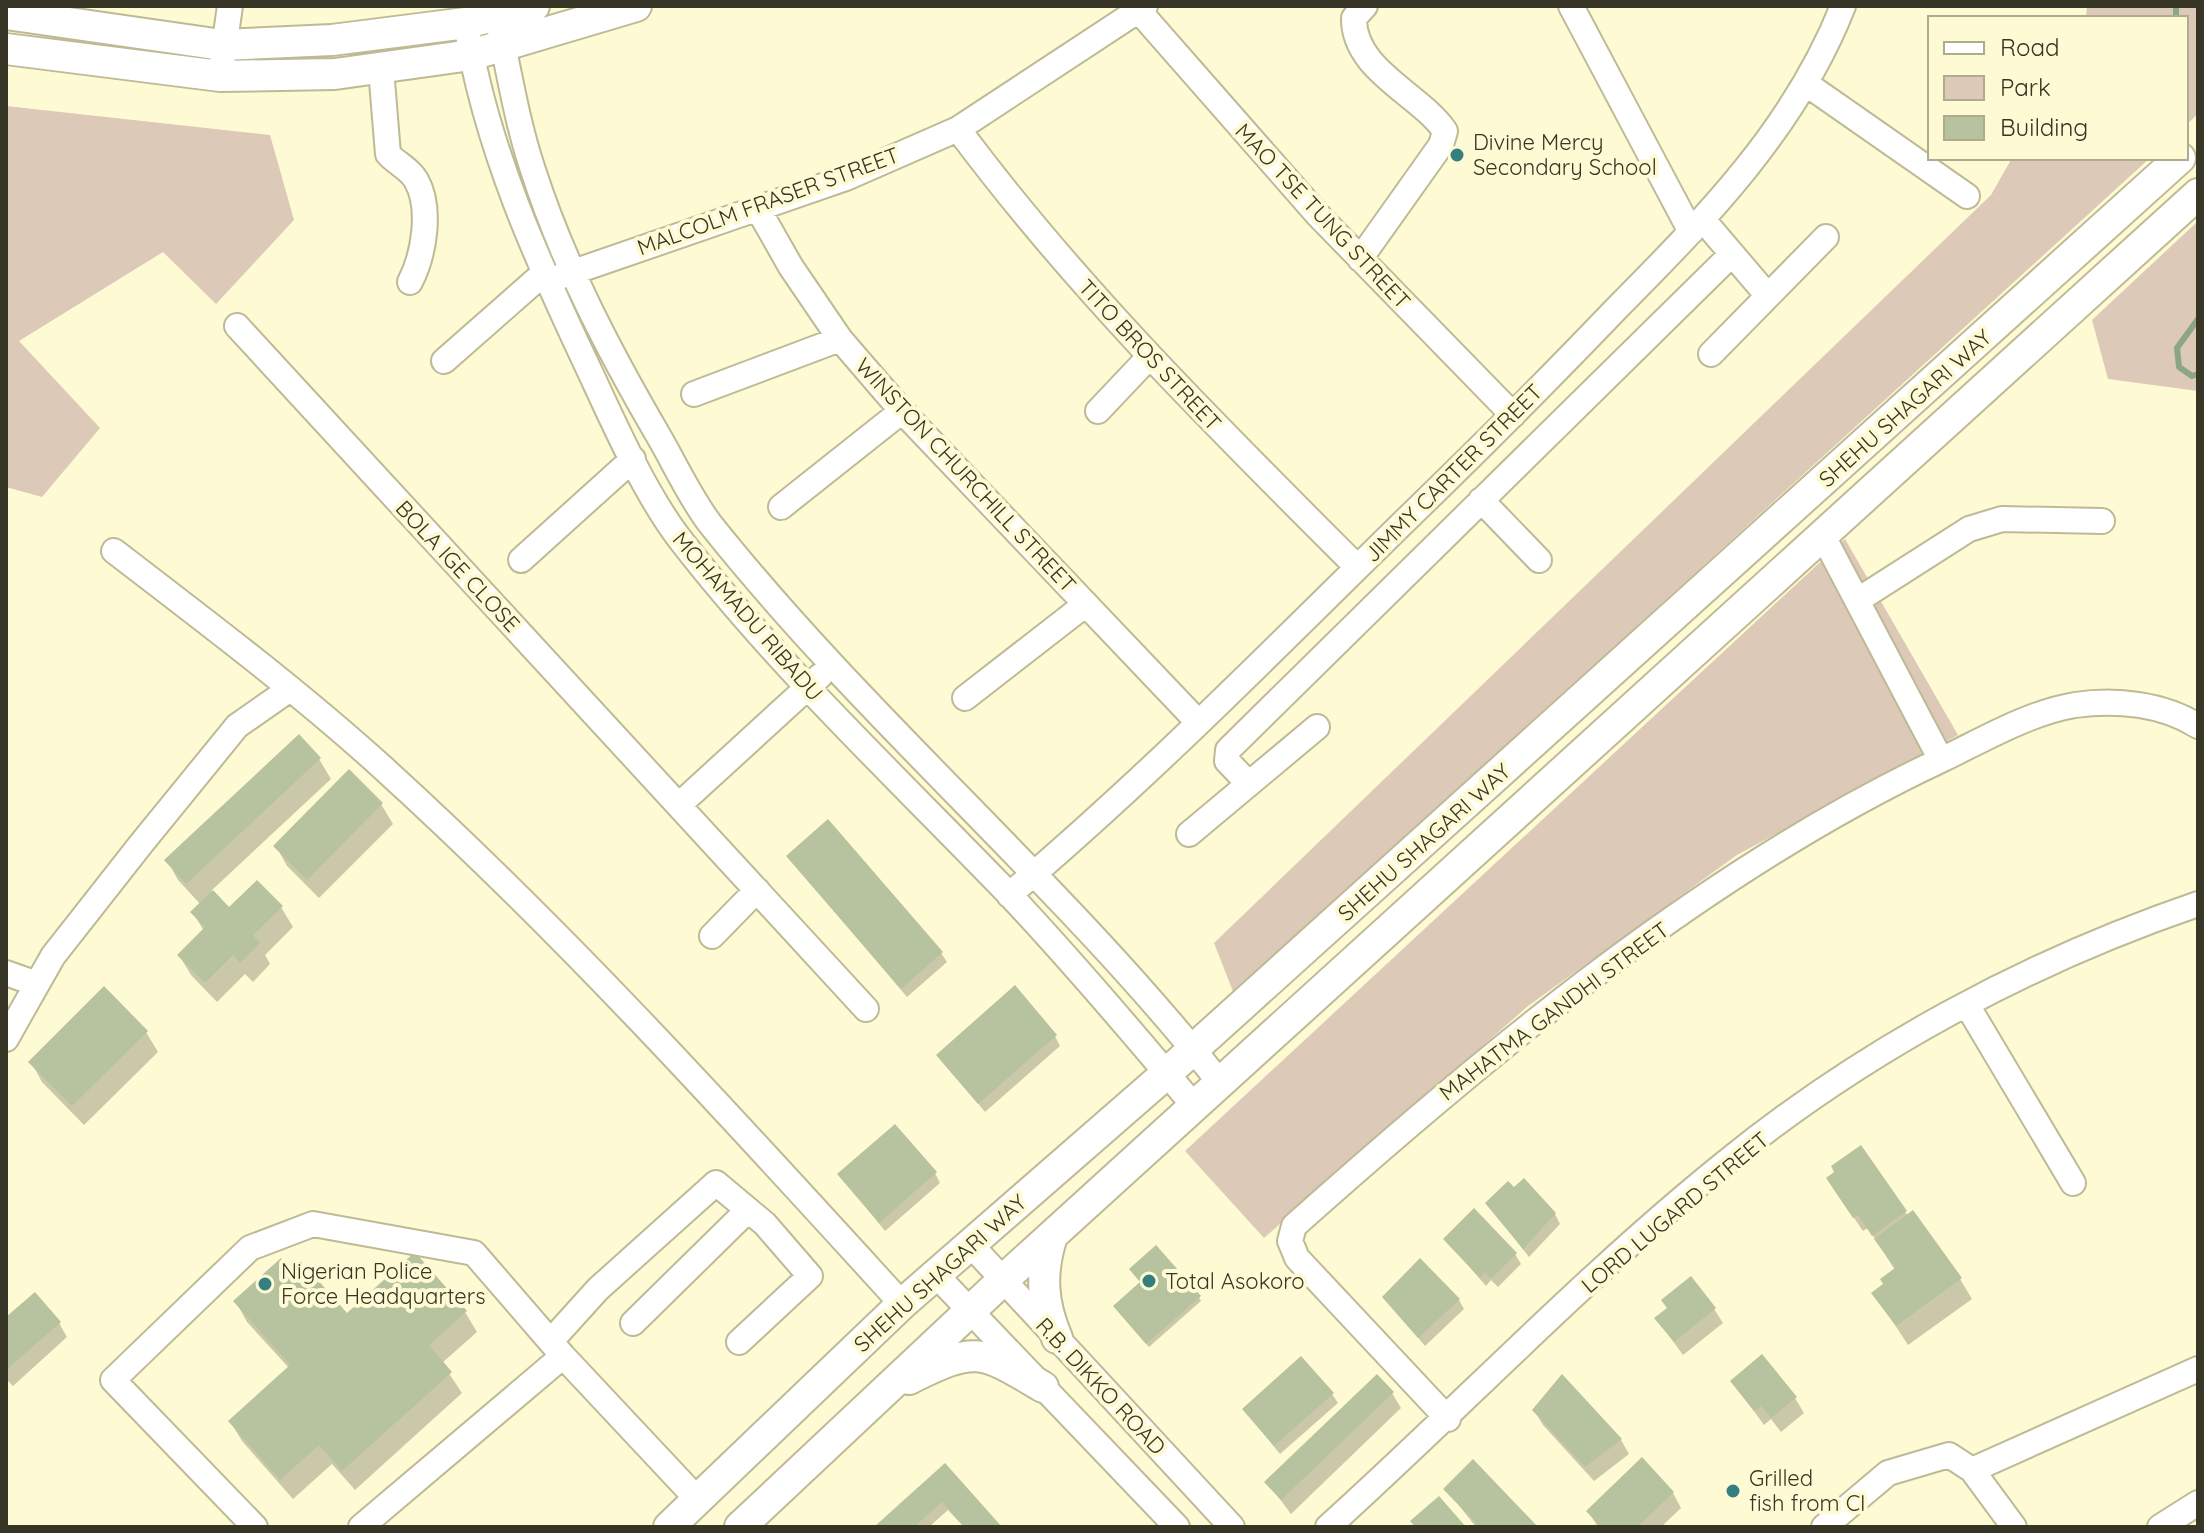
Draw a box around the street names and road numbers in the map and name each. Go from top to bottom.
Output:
street label: MAO TSE TUNG STREET [1229,117,1417,315]
street label: MALCOLM FRASER STREET [633,141,903,261]
street label: TITO BROS STREET [1073,273,1227,437]
street label: SHEHU SHAGARI WAY [1813,323,1997,493]
street label: WINSTON CHURCHILL STREET [850,352,1082,598]
street label: JIMMY CARTER STREET [1358,378,1548,568]
street label: BOLA IGE CLOSE [390,494,526,638]
street label: MOHAMADU RIBADU [667,526,829,706]
street label: SHEHU SHAGARI WAY [1332,757,1516,927]
street label: MAHATMA GANDHI STREET [1434,915,1674,1107]
street label: LORD LUGARD STREET [1575,1125,1775,1299]
street label: SHEHU SHAGARI WAY [848,1188,1032,1358]
street label: R.B. DIKKO ROAD [1030,1312,1172,1460]

